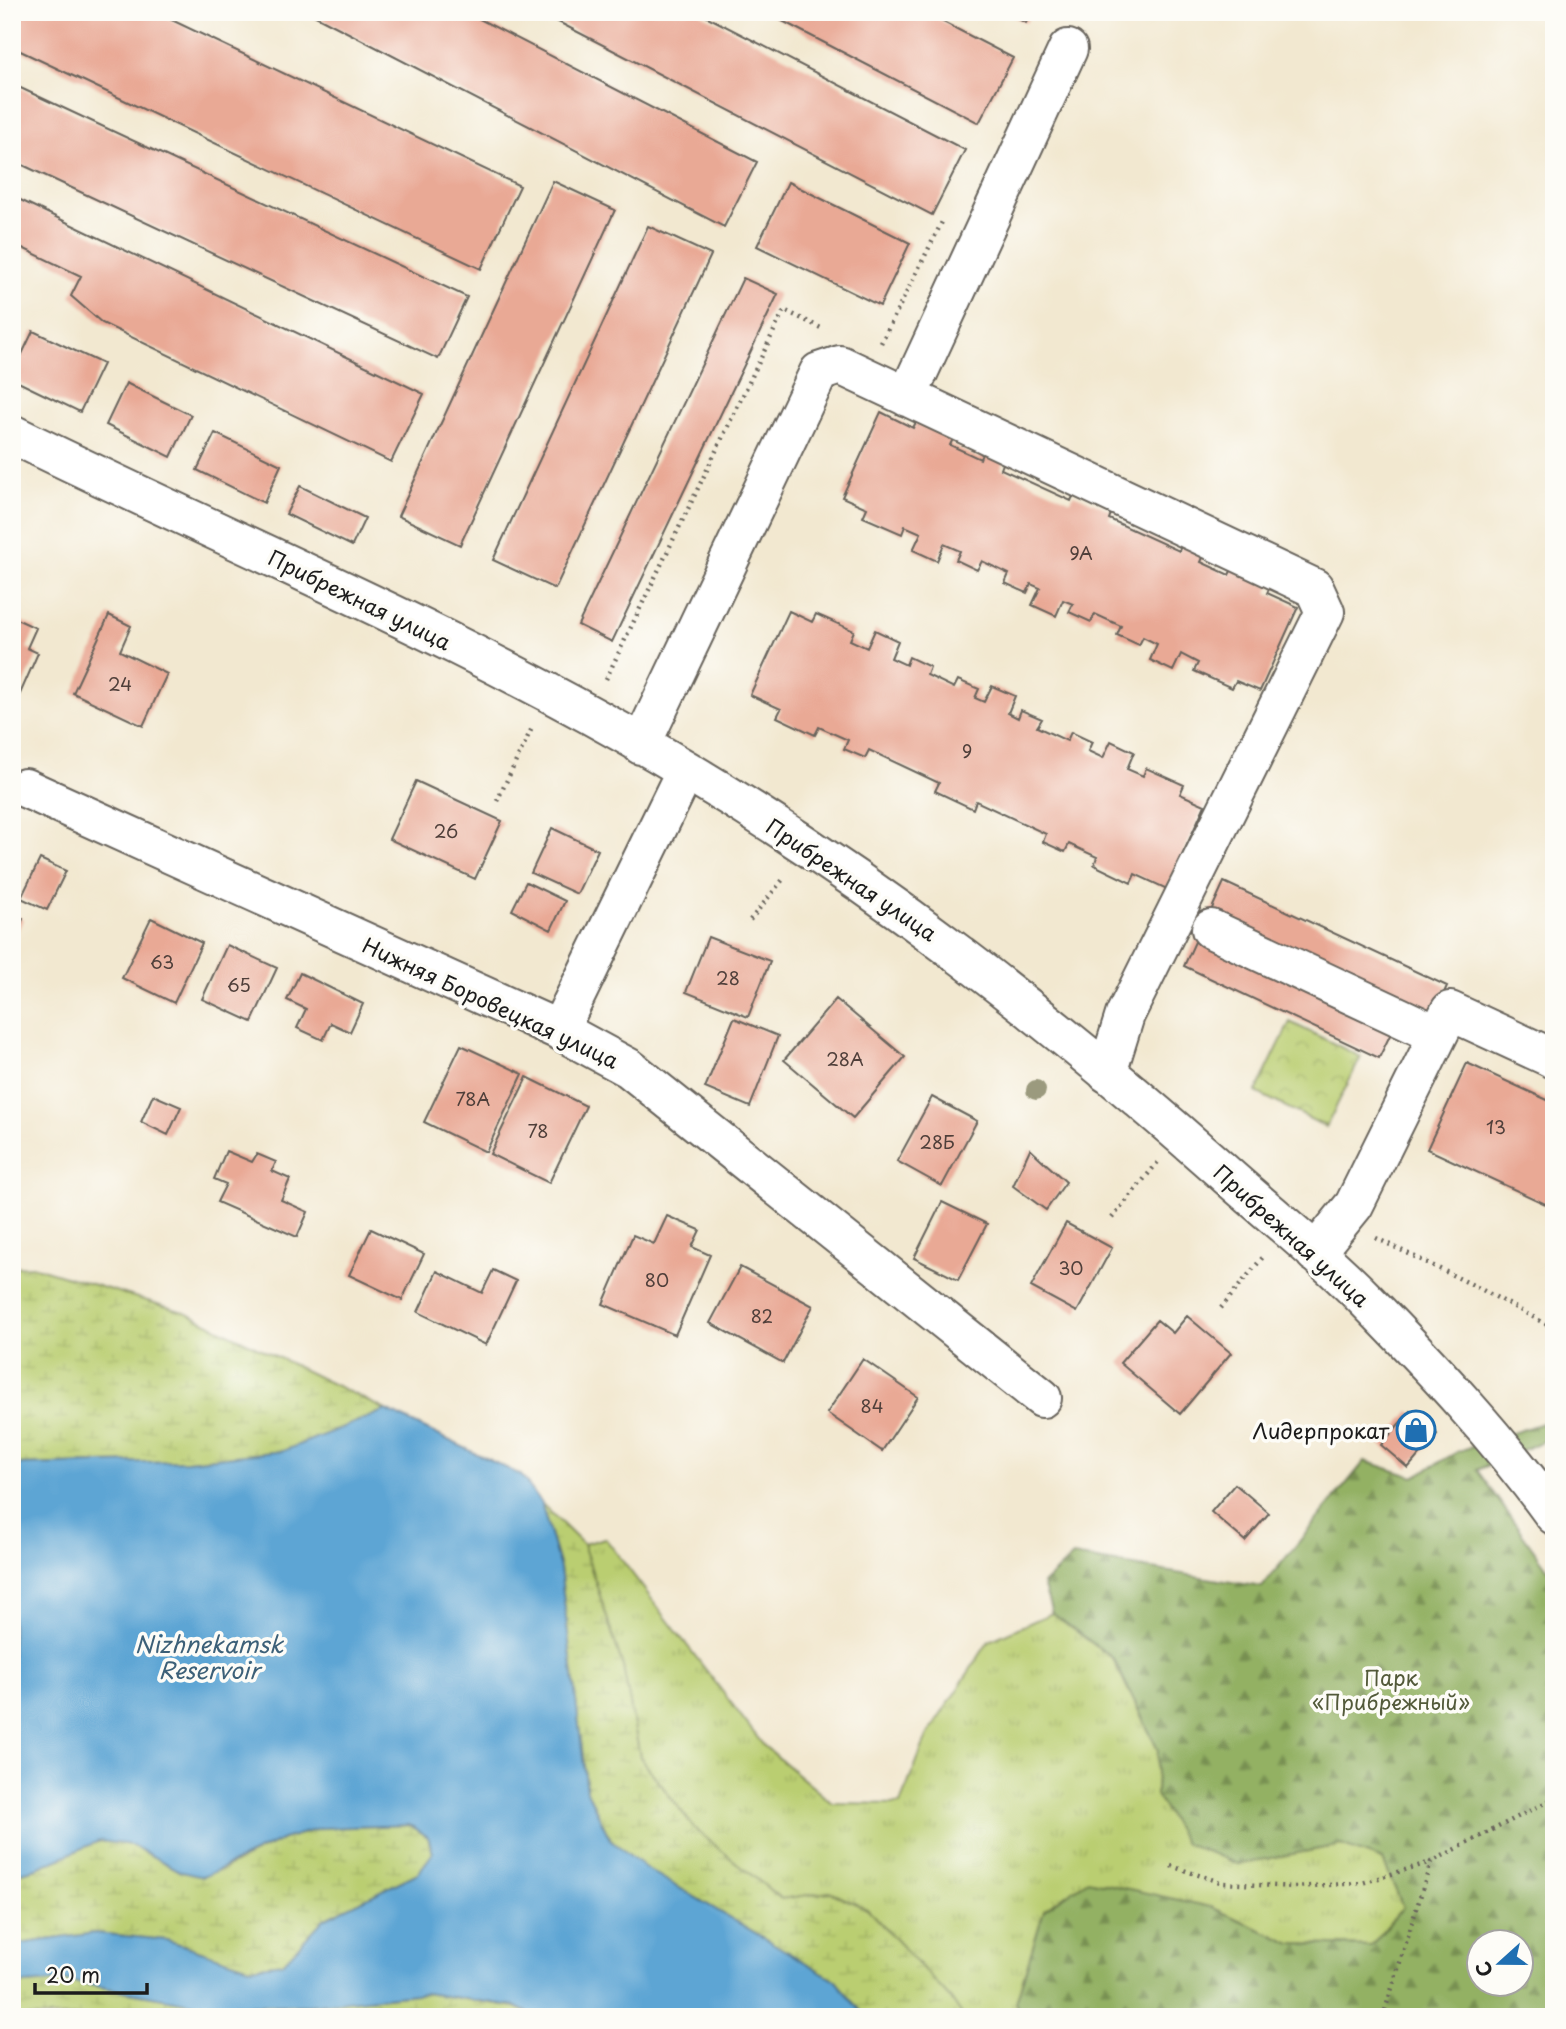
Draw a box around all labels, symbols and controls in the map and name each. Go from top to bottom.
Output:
house number: 9А [1069,539,1093,566]
street label: Прибрежная улица [263,541,458,658]
house number: 24 [108,670,132,697]
house number: 9 [962,737,972,764]
street label: Прибрежная улица [760,810,945,949]
house number: 26 [434,817,458,844]
street label: Нижняя Боровецкая улица [358,928,625,1076]
house number: 63 [150,948,174,975]
house number: 28 [716,964,740,991]
house number: 65 [227,971,251,998]
house number: 28А [826,1045,864,1072]
house number: 78А [456,1085,491,1112]
house number: 13 [1486,1113,1506,1140]
house number: 78 [528,1117,549,1144]
house number: 28Б [919,1128,955,1155]
street label: Прибрежная улица [1207,1156,1378,1314]
house number: 30 [1058,1254,1084,1281]
house number: 80 [645,1266,669,1293]
house number: 82 [751,1302,773,1329]
house number: 84 [860,1392,884,1419]
shop icon: Лидерпрокат [1395,1409,1437,1451]
place label: Лидерпрокат [1252,1414,1390,1446]
water label: Nizhnekamsk Reservoir [135,1626,284,1687]
park label: Парк «Прибрежный» [1312,1661,1470,1717]
north arrow [1464,1927,1534,1997]
scale bar [35,1952,147,1996]
text: 20 m [46,1958,100,1990]
text: С [1468,1958,1499,1981]

